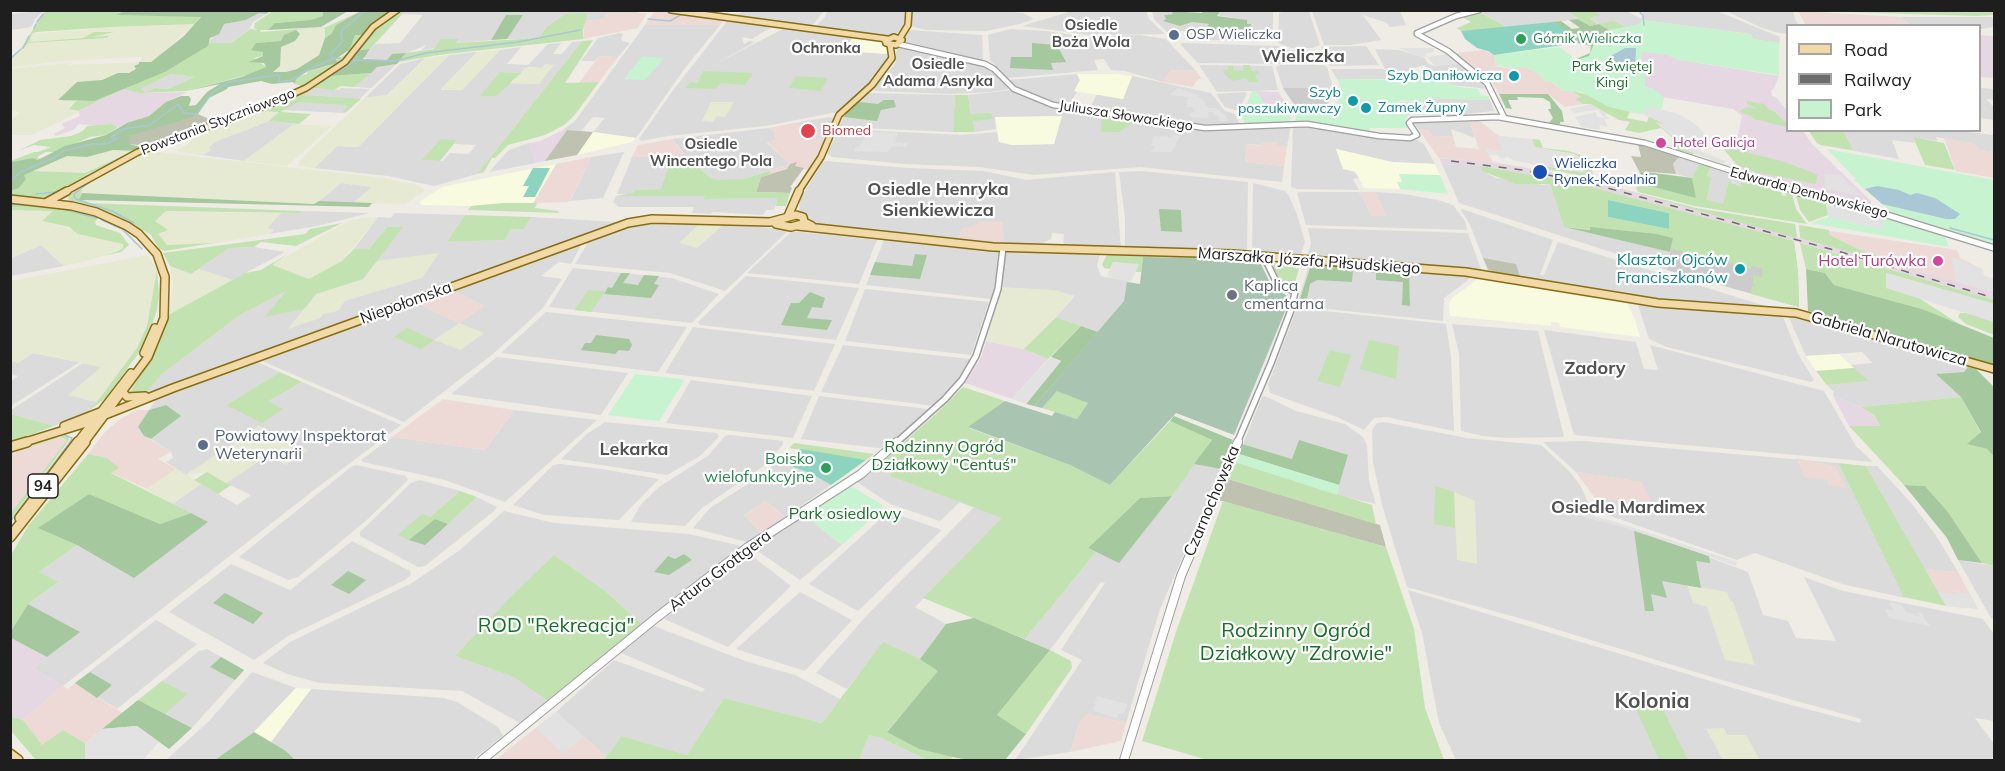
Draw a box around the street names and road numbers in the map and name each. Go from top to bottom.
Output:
street label: Powstania Styczniowego [139,85,297,159]
street label: Juliusza Słowackiego [1058,97,1194,135]
street label: Edwarda Dembowskiego [1728,164,1890,222]
street label: Marszałka Józefa Piłsudskiego [1197,244,1421,278]
street label: Niepołomska [358,278,454,328]
street label: Gabriela Narutowicza [1809,308,1969,370]
street label: Czarnochowska [1180,443,1244,559]
road number: 94 [28,474,58,498]
street label: Artura Grottgera [665,526,775,616]

